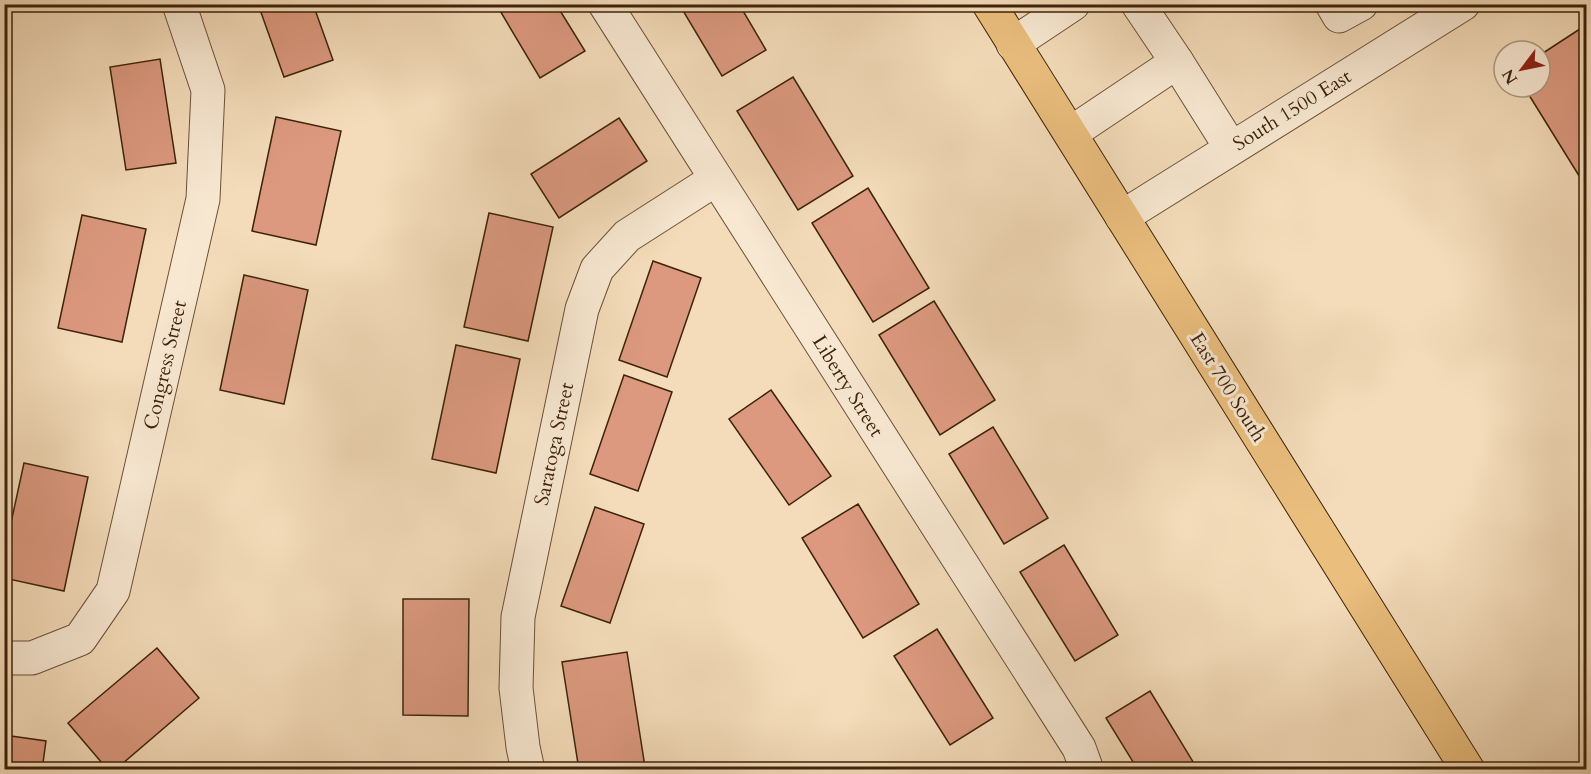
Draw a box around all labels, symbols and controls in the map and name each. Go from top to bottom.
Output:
north arrow [1492,39,1552,99]
street label: South 1500 East [1228,62,1357,157]
text: N [1497,65,1523,88]
street label: Congress Street [137,297,193,432]
street label: East 700 South [1184,327,1272,447]
street label: Liberty Street [806,330,890,443]
street label: Saratoga Street [528,379,580,508]

